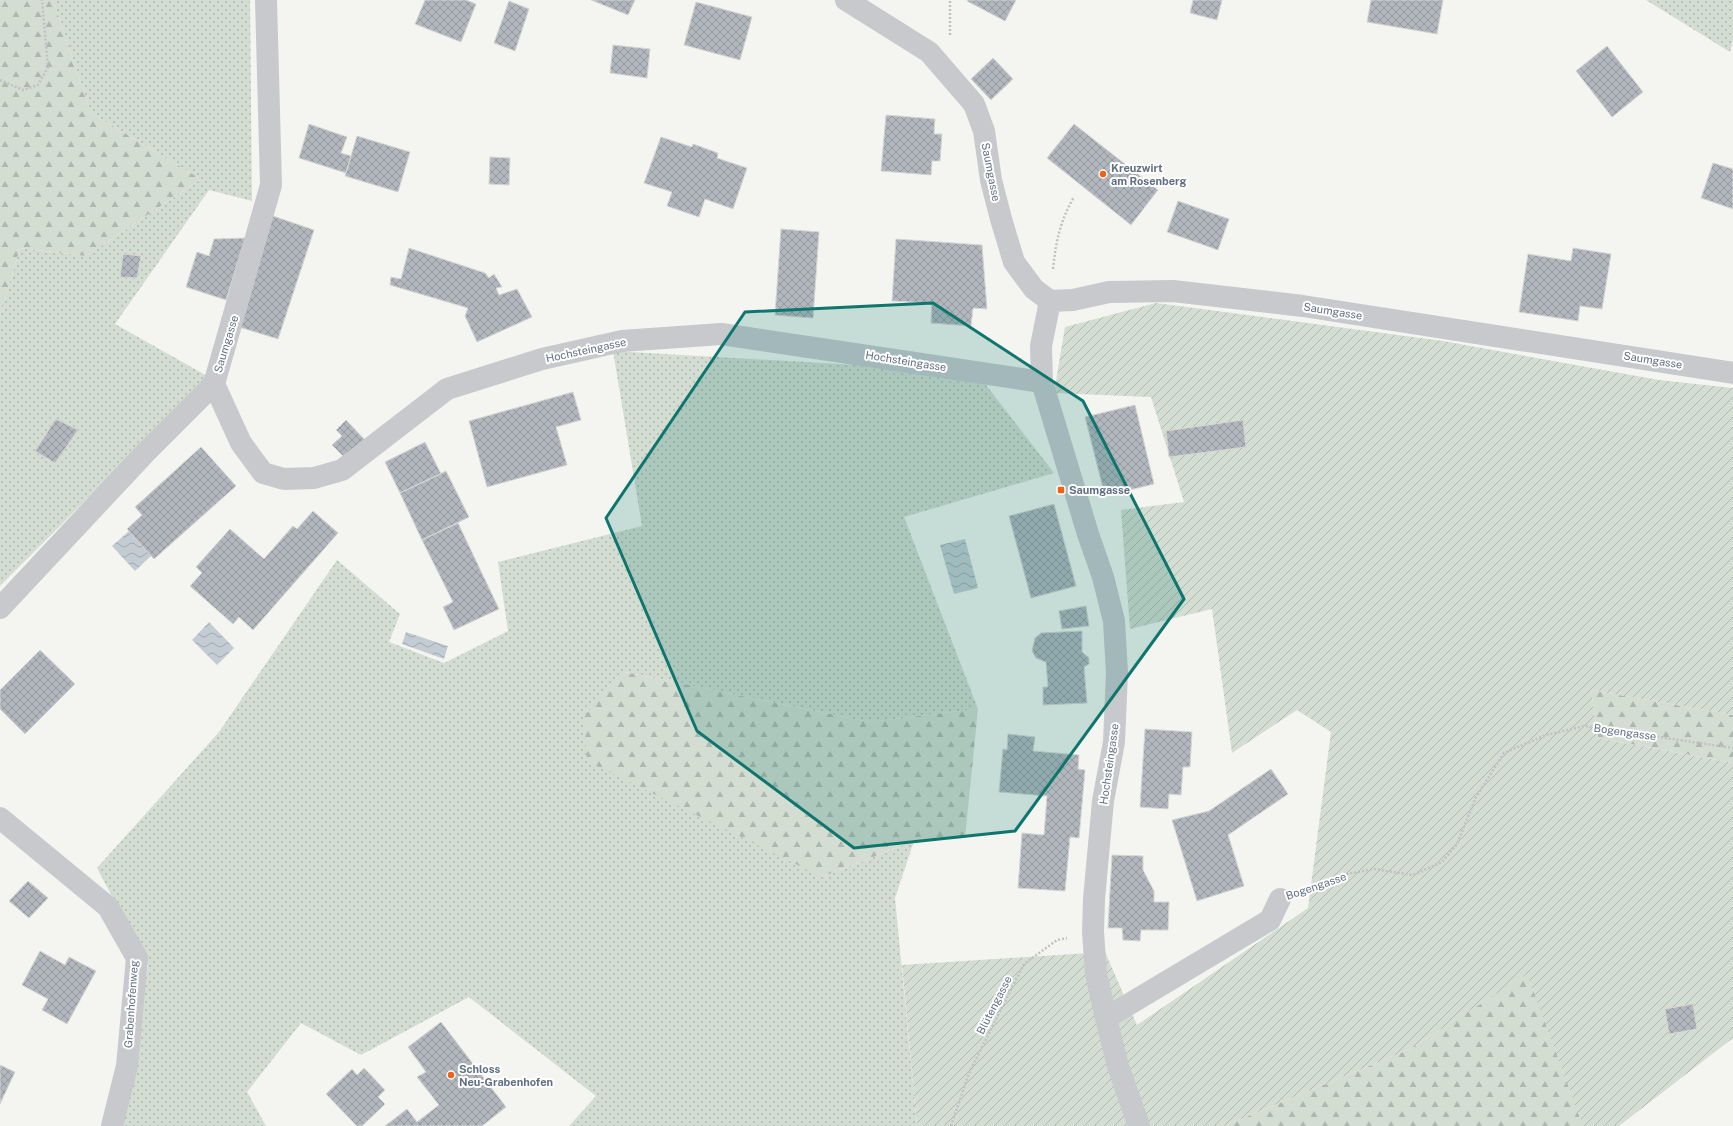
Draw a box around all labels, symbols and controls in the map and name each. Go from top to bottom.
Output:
street label: Saumgasse [979,142,1003,202]
place label: Kreuzwirt am Rosenberg [1111,162,1186,187]
marker: Kreuzwirt am Rosenberg [1098,169,1108,179]
street label: Saumgasse [1303,300,1363,322]
street label: Saumgasse [212,314,240,374]
street label: Hochsteingasse [545,336,627,364]
street label: Hochsteingasse [865,349,947,373]
street label: Saumgasse [1623,349,1683,371]
place label: Saumgasse [1069,484,1130,496]
marker: Saumgasse [1056,485,1066,495]
street label: Bogengasse [1593,722,1657,742]
street label: Hochsteingasse [1097,723,1121,805]
street label: Bogengasse [1284,870,1348,902]
street label: Grabenhofenweg [122,960,140,1048]
street label: Blütengasse [974,974,1014,1036]
place label: Schloss Neu-Grabenhofen [459,1063,553,1088]
marker: Schloss Neu-Grabenhofen [446,1070,456,1080]

